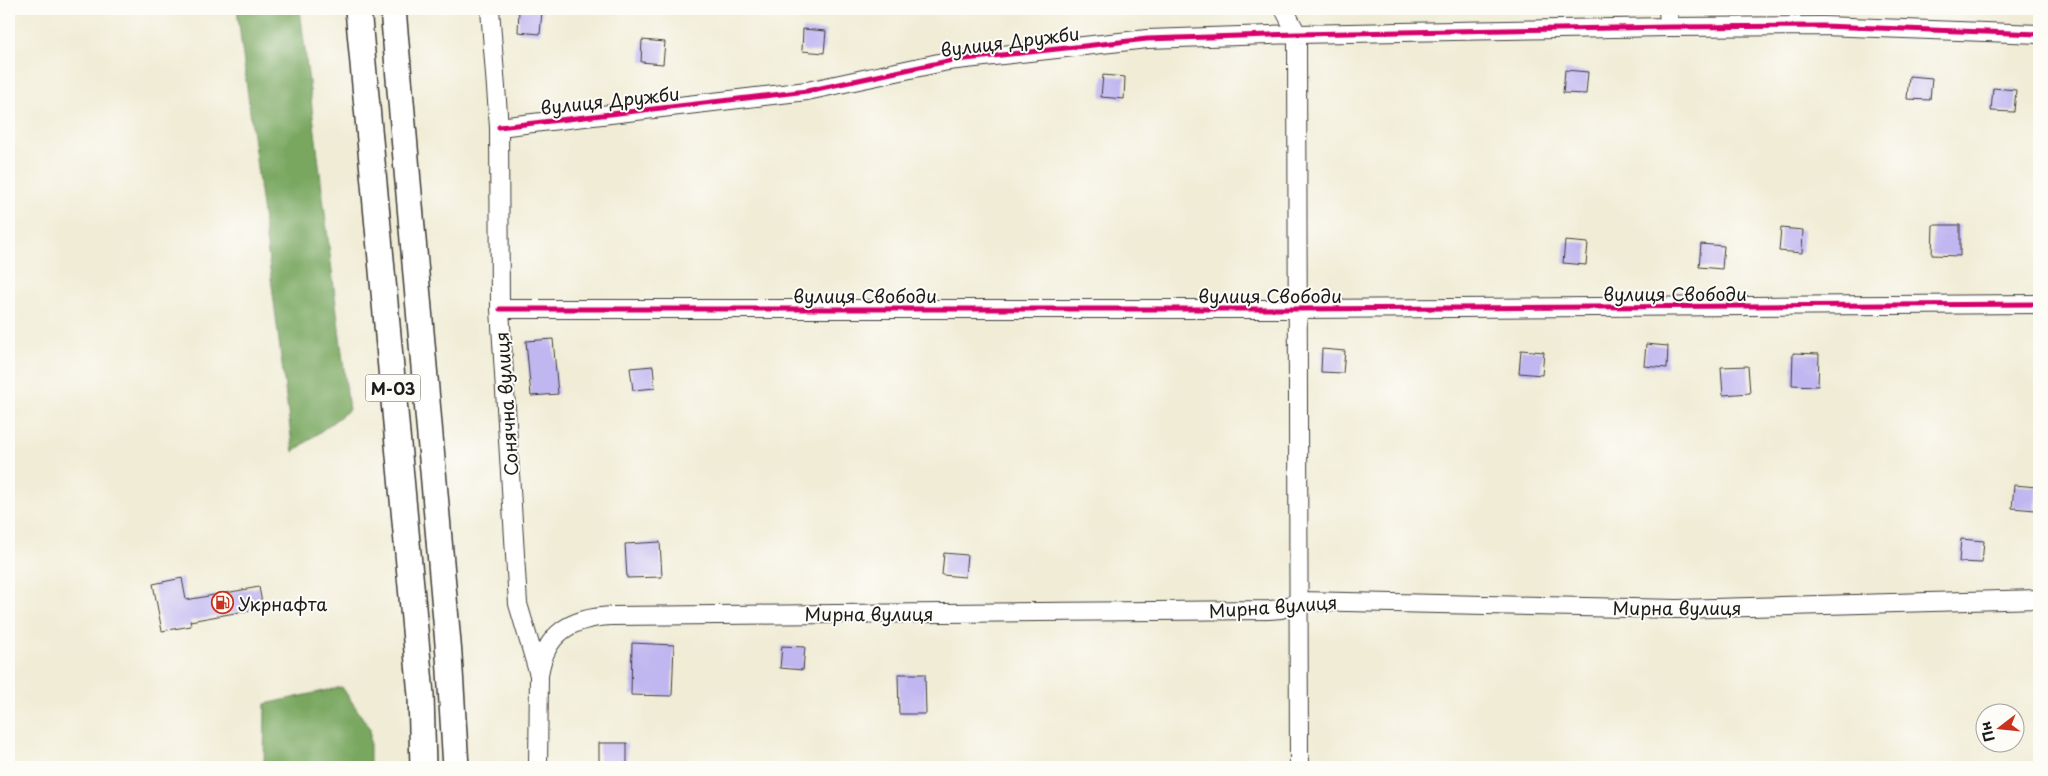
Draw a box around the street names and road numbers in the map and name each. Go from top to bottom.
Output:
street label: вулиця Дружби [939,19,1081,63]
street label: вулиця Дружби [539,79,681,121]
street label: вулиця Свободи [1603,280,1747,307]
street label: вулиця Свободи [793,282,937,309]
street label: вулиця Свободи [1198,282,1342,309]
street label: Сонячна вулиця [487,331,525,477]
road number: М-03 [366,374,420,402]
street label: Мирна вулиця [1208,588,1338,624]
street label: Мирна вулиця [1613,594,1741,621]
street label: Мирна вулиця [805,600,933,627]

